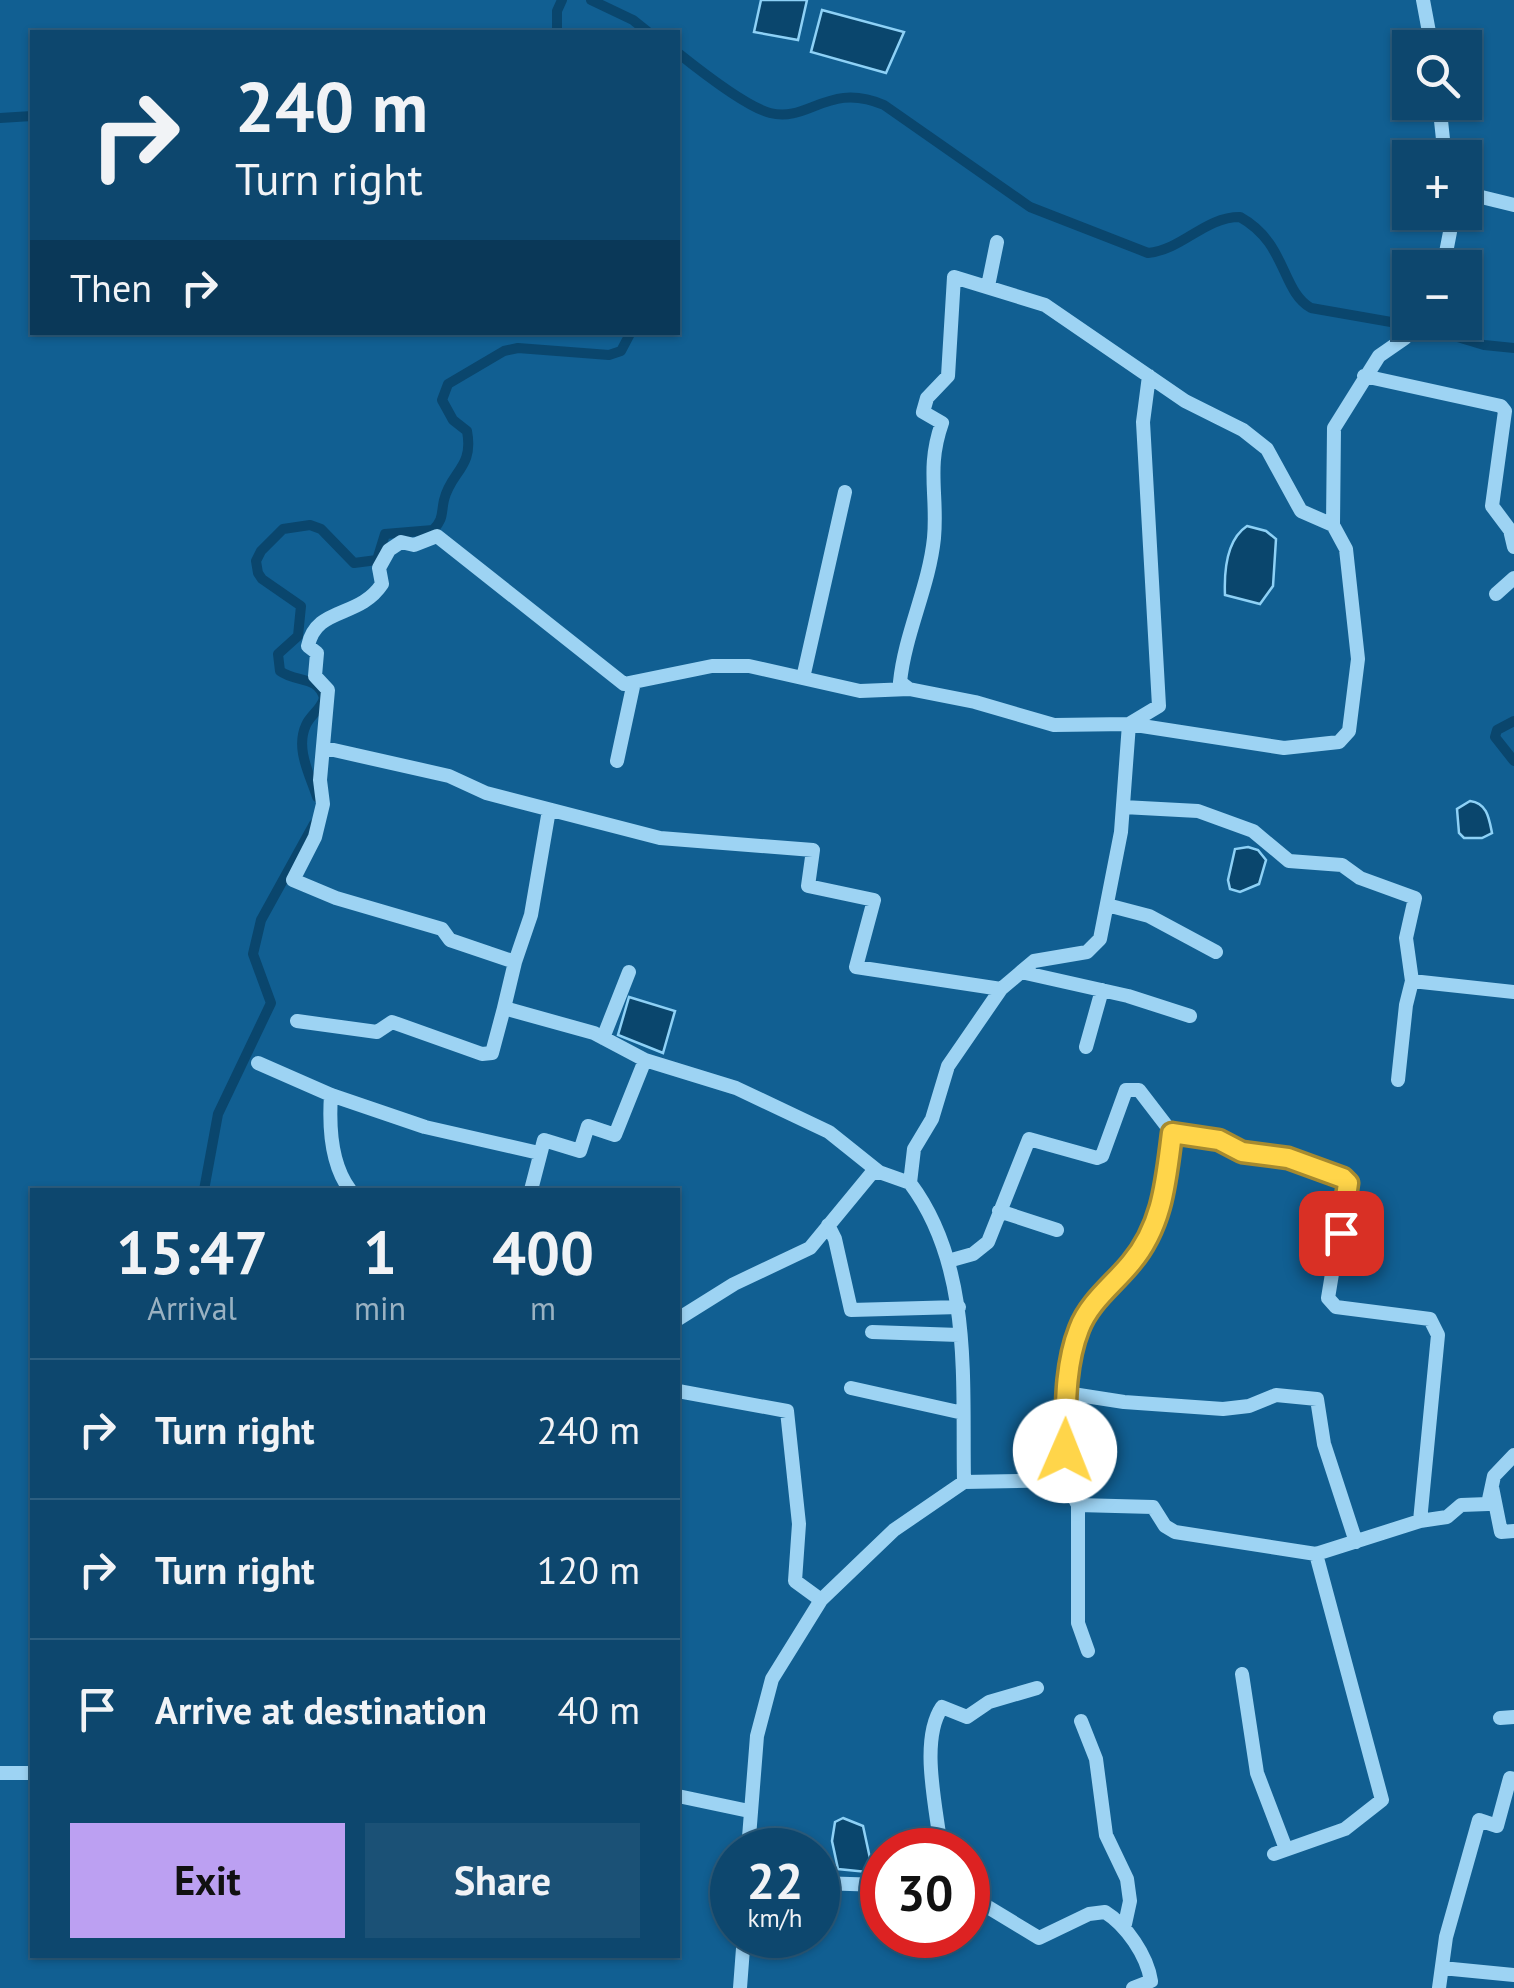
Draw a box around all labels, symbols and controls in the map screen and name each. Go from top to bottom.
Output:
map controls [1392,30,1482,340]
button: search [1392,30,1482,120]
text: 240 m [235,61,428,151]
icon: right [70,70,200,200]
button: + [1392,140,1482,230]
text: Turn right [235,149,423,207]
button: − [1392,250,1482,340]
icon: right [172,260,227,315]
text: Then [70,263,152,312]
pin [1299,1191,1384,1276]
icon: arrive [1314,1206,1369,1261]
text: 15:47 [116,1213,268,1291]
text: 1 [363,1213,397,1291]
text: 400 [492,1213,594,1291]
text: Arrival [147,1287,237,1329]
text: min [354,1287,406,1329]
text: m [530,1287,556,1329]
position arrow [1013,1399,1117,1503]
icon: right [70,1402,125,1457]
text: Turn right [155,1405,315,1454]
text: 240 m [537,1405,640,1454]
icon: right [70,1542,125,1597]
text: Turn right [155,1545,315,1594]
text: 120 m [537,1545,640,1594]
icon: arrive [70,1682,125,1737]
text: Arrive at destination [155,1685,487,1734]
text: 40 m [558,1685,640,1734]
button: Exit [70,1823,345,1938]
button: Share [365,1823,640,1938]
speed limit sign: 30 [860,1828,990,1958]
text: 22 [747,1848,803,1913]
text: km/h [748,1902,802,1934]

